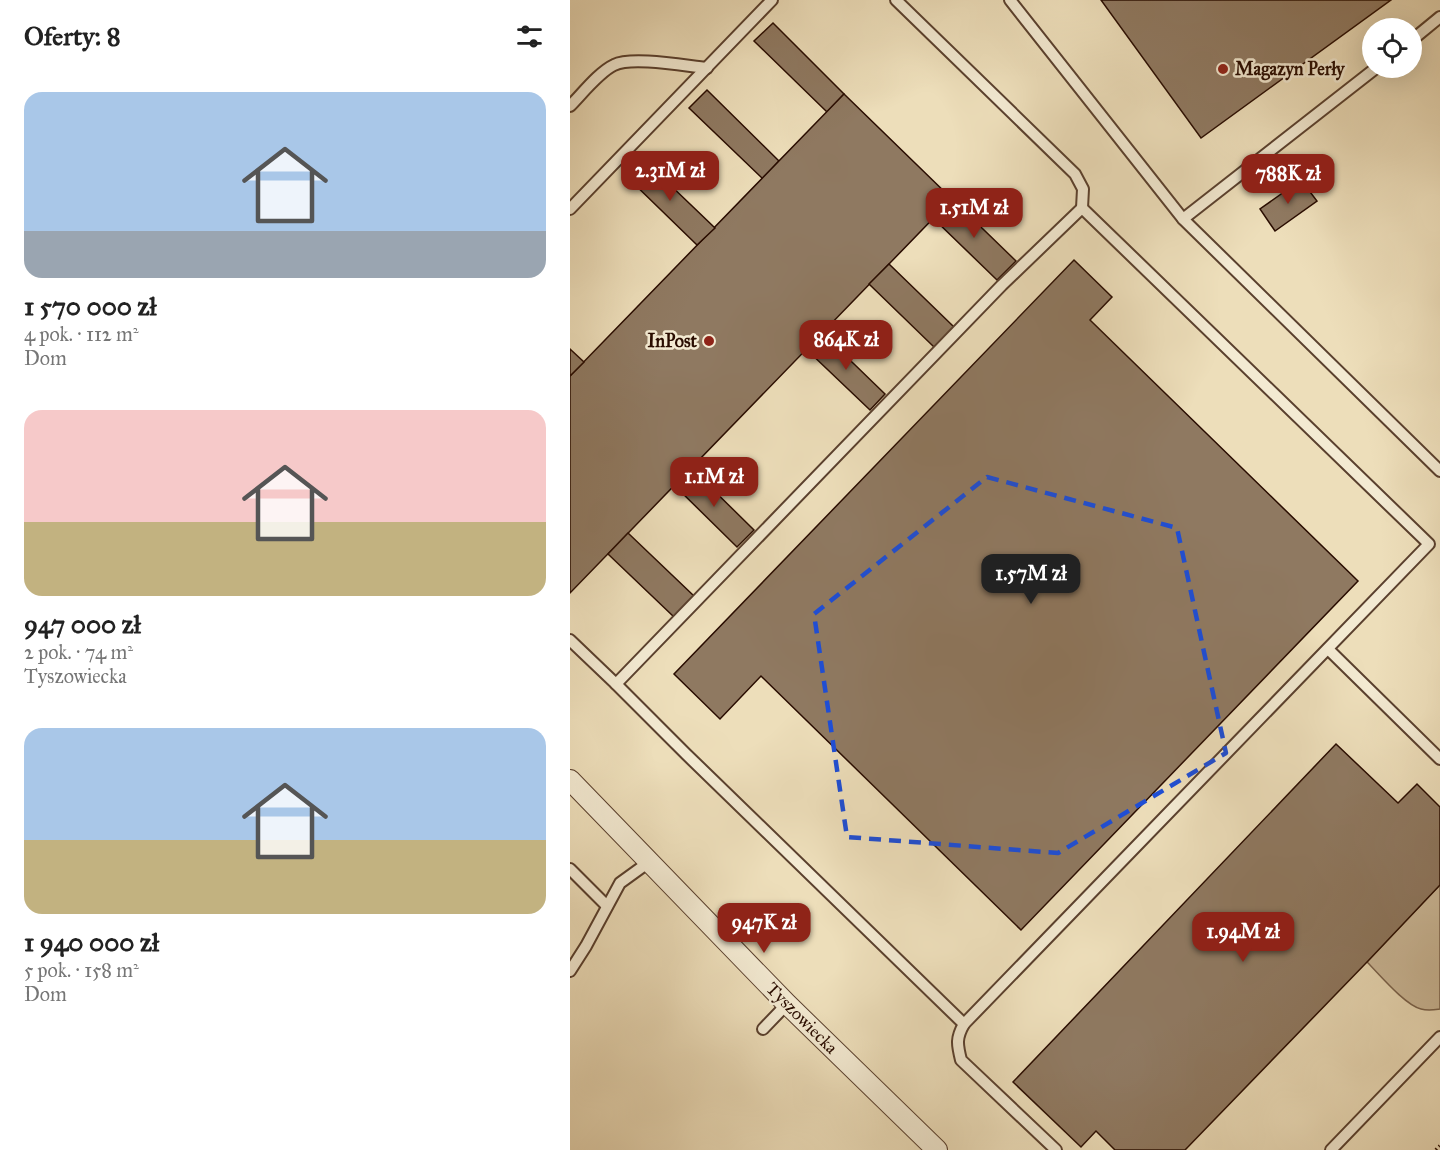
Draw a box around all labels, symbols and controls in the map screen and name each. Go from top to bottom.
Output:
map controls [1362,18,1422,78]
button: locate [1362,18,1422,78]
text: Oferty: 8 [24,20,121,52]
icon: filters [513,20,546,53]
place label: Magazyn Perły [1235,58,1346,81]
marker: Magazyn Perły [1216,62,1230,76]
icon: home [231,131,339,239]
pin: 2.31M zł [608,151,732,202]
pin: 788K zł [1233,154,1343,205]
text: 2.31M zł [635,158,705,182]
text: 788K zł [1255,161,1321,185]
pin: 1.51M zł [912,188,1036,239]
text: 1.51M zł [940,195,1008,219]
text: 1 570 000 zł [24,290,157,322]
pin: 864K zł [791,320,901,371]
text: 4 pok. · 112 m² [24,322,139,346]
text: 864K zł [813,327,879,351]
place label: InPost [648,330,698,352]
marker: InPost [702,334,716,348]
text: Dom [24,346,67,370]
icon: home [231,449,339,557]
pin: 1.1M zł [659,457,769,508]
text: 1.1M zł [684,464,744,488]
pin: 1.57M zł [969,554,1093,605]
text: 1.57M zł [995,561,1067,585]
text: 947 000 zł [24,608,141,640]
text: 2 pok. · 74 m² [24,640,133,664]
text: Tyszowiecka [24,664,127,688]
icon: home [231,767,339,875]
pin: 947K zł [709,903,819,954]
text: 947K zł [732,910,796,934]
pin: 1.94M zł [1181,912,1305,963]
text: 1.94M zł [1206,919,1280,943]
text: 1 940 000 zł [24,926,159,958]
text: 5 pok. · 158 m² [24,958,139,982]
street label: Tyszowiecka [762,978,843,1059]
text: Dom [24,982,67,1006]

